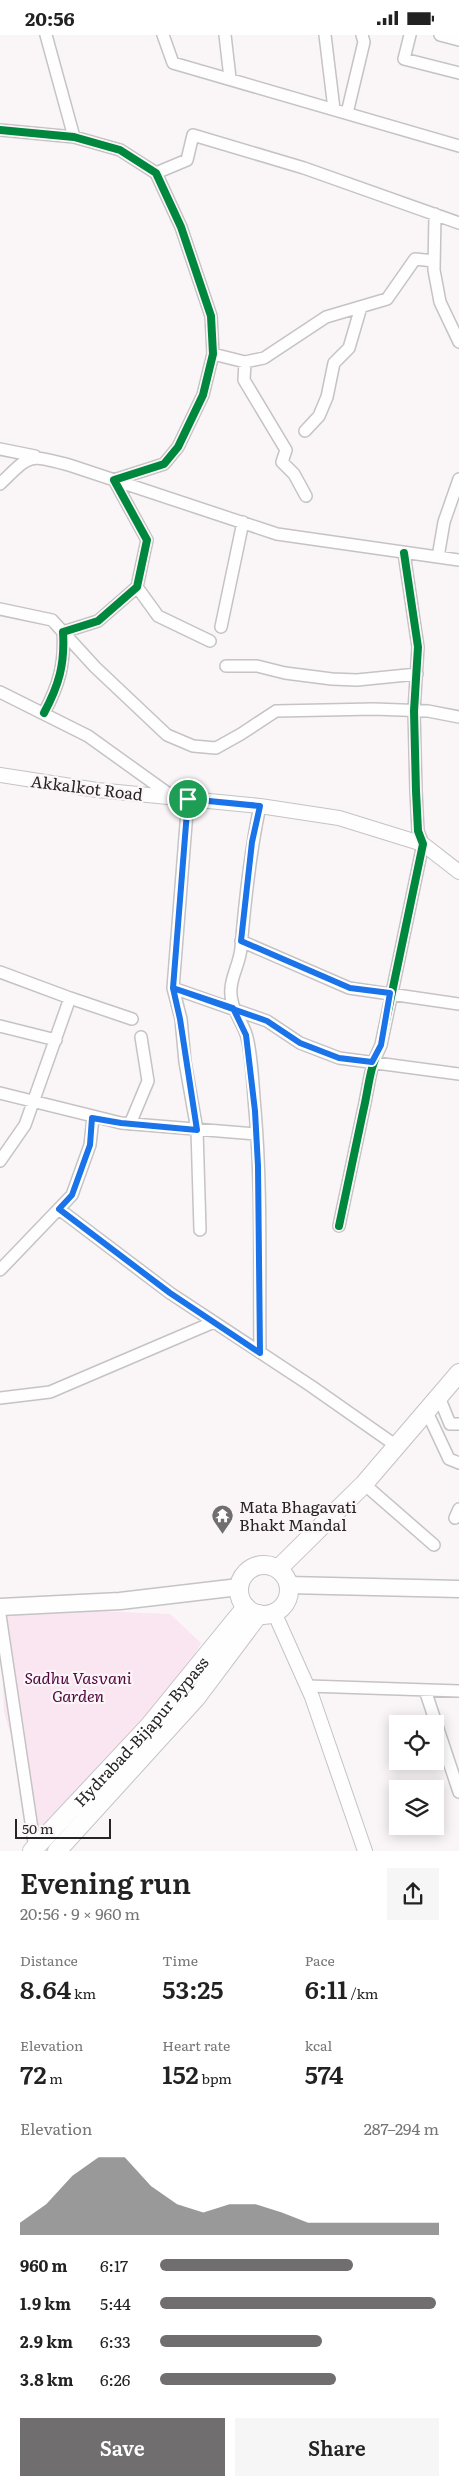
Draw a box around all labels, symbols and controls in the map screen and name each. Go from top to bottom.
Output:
text: 20:56 [25,4,75,32]
street label: Akkalkot Road [30,768,144,806]
pin [167,778,209,820]
icon: arrive [174,785,202,813]
place label: Mata Bhagavati Bhakt Mandal [239,1494,357,1536]
temple icon: Mata Bhagavati Bhakt Mandal [211,1503,235,1534]
street label: Hydrabad-Bijapur Bypass [68,1651,213,1811]
park label: Sadhu Vasvani Garden [25,1665,132,1707]
map controls [389,1715,444,1835]
button: locate [389,1715,444,1770]
button: layers [389,1780,444,1835]
scale bar [15,1816,111,1839]
text: 50 m [22,1818,54,1838]
text: Evening run [20,1861,191,1903]
button: share [387,1868,439,1920]
text: 20:56 · 9 × 960 m [20,1901,140,1925]
text: Distance [20,1950,78,1970]
text: Time [162,1950,198,1970]
text: Pace [305,1950,335,1970]
text: 8.64 [20,1970,71,2007]
text: 53:25 [162,1970,224,2007]
text: 6:11 [305,1970,348,2007]
text: km [71,1983,96,2003]
text: /km [348,1983,378,2003]
text: Elevation [20,2035,83,2055]
text: Heart rate [162,2035,230,2055]
text: kcal [305,2035,332,2055]
text: 72 [20,2055,47,2092]
text: 152 [162,2055,199,2092]
text: 574 [305,2055,343,2092]
text: m [47,2068,63,2088]
text: bpm [199,2068,232,2088]
text: Elevation [20,2116,92,2140]
text: 287–294 m [364,2116,439,2140]
text: 960 m [20,2253,68,2277]
text: 6:17 [100,2253,128,2277]
text: 1.9 km [20,2291,71,2315]
text: 5:44 [100,2291,131,2315]
text: 2.9 km [20,2329,73,2353]
text: 6:33 [100,2329,131,2353]
text: 3.8 km [20,2367,73,2391]
text: 6:26 [100,2367,130,2391]
button: Save [20,2418,225,2476]
button: Share [235,2418,439,2476]

